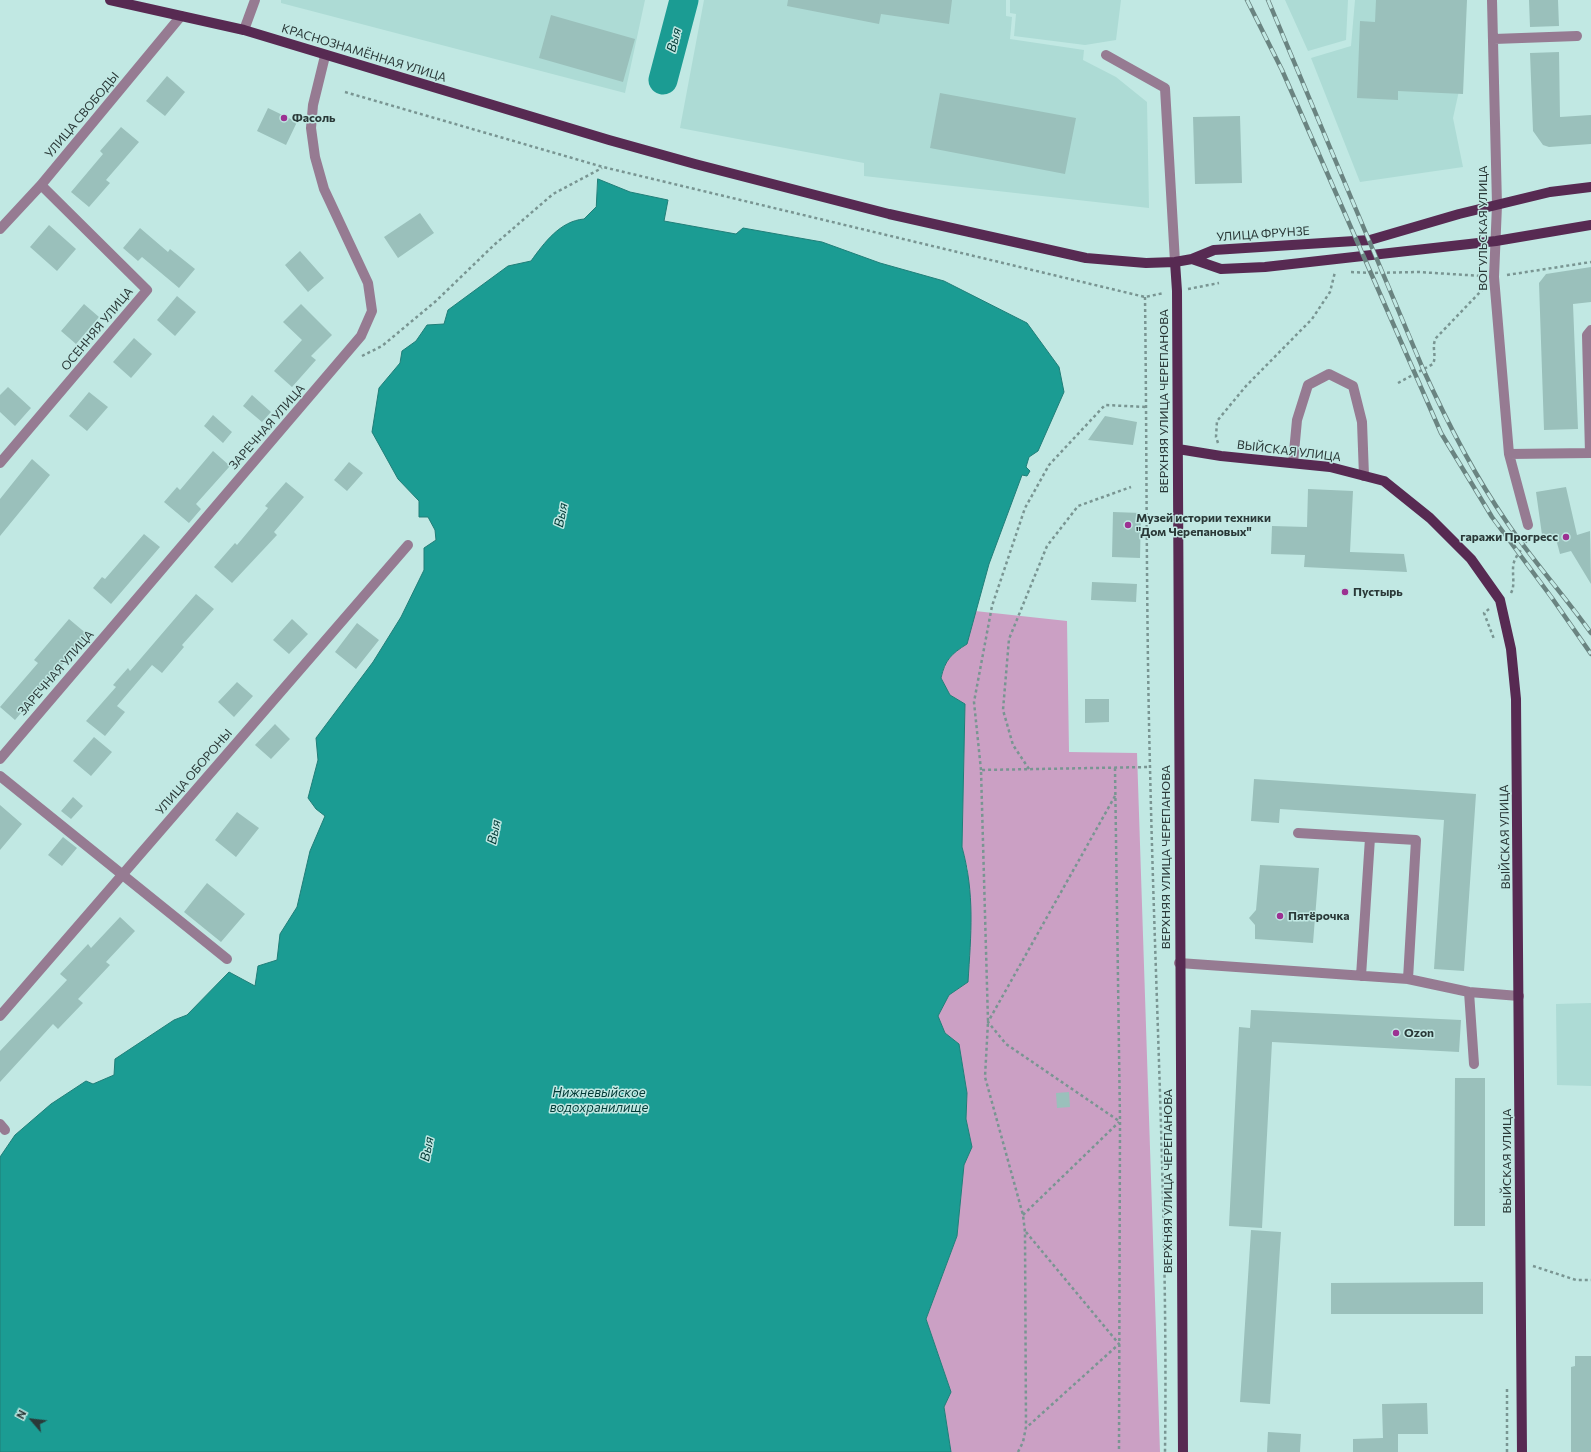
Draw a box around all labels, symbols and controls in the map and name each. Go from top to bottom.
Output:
street label: КРАСНОЗНАМЁННАЯ УЛИЦА [280,21,448,85]
water label: Выя [663,26,685,54]
street label: УЛИЦА СВОБОДЫ [42,69,122,161]
place label: Фасоль [292,111,336,125]
marker: Фасоль [279,113,289,123]
street label: ВОГУЛЬСКАЯ УЛИЦА [1476,165,1490,291]
street label: УЛИЦА ФРУНЗЕ [1216,224,1310,244]
street label: ОСЕННЯЯ УЛИЦА [58,285,136,373]
street label: ВЕРХНЯЯ УЛИЦА ЧЕРЕПАНОВА [1157,309,1171,493]
street label: ЗАРЕЧНАЯ УЛИЦА [226,382,308,472]
street label: ВЫЙСКАЯ УЛИЦА [1236,437,1342,465]
water label: Выя [551,501,571,529]
place label: Музей истории техники "Дом Черепановых" [1136,511,1271,539]
marker: Музей истории техники "Дом Черепановых" [1123,520,1133,530]
place label: гаражи Прогресс [1460,530,1558,544]
marker: гаражи Прогресс [1561,532,1571,542]
place label: Пустырь [1353,585,1403,599]
marker: Пустырь [1340,587,1350,597]
street label: ЗАРЕЧНАЯ УЛИЦА [15,628,97,718]
street label: УЛИЦА ОБОРОНЫ [153,726,235,818]
street label: ВЕРХНЯЯ УЛИЦА ЧЕРЕПАНОВА [1159,765,1173,949]
street label: ВЫЙСКАЯ УЛИЦА [1497,784,1513,890]
water label: Выя [484,818,504,846]
place label: Пятёрочка [1288,909,1350,923]
marker: Пятёрочка [1275,911,1285,921]
place label: Ozon [1404,1026,1434,1040]
marker: Ozon [1391,1028,1401,1038]
water label: Нижневыйское водохранилище [550,1085,648,1116]
street label: ВЕРХНЯЯ УЛИЦА ЧЕРЕПАНОВА [1161,1089,1175,1273]
street label: ВЫЙСКАЯ УЛИЦА [1500,1109,1514,1213]
water label: Выя [417,1135,437,1163]
north arrow [12,1400,52,1440]
text: N [13,1407,29,1421]

